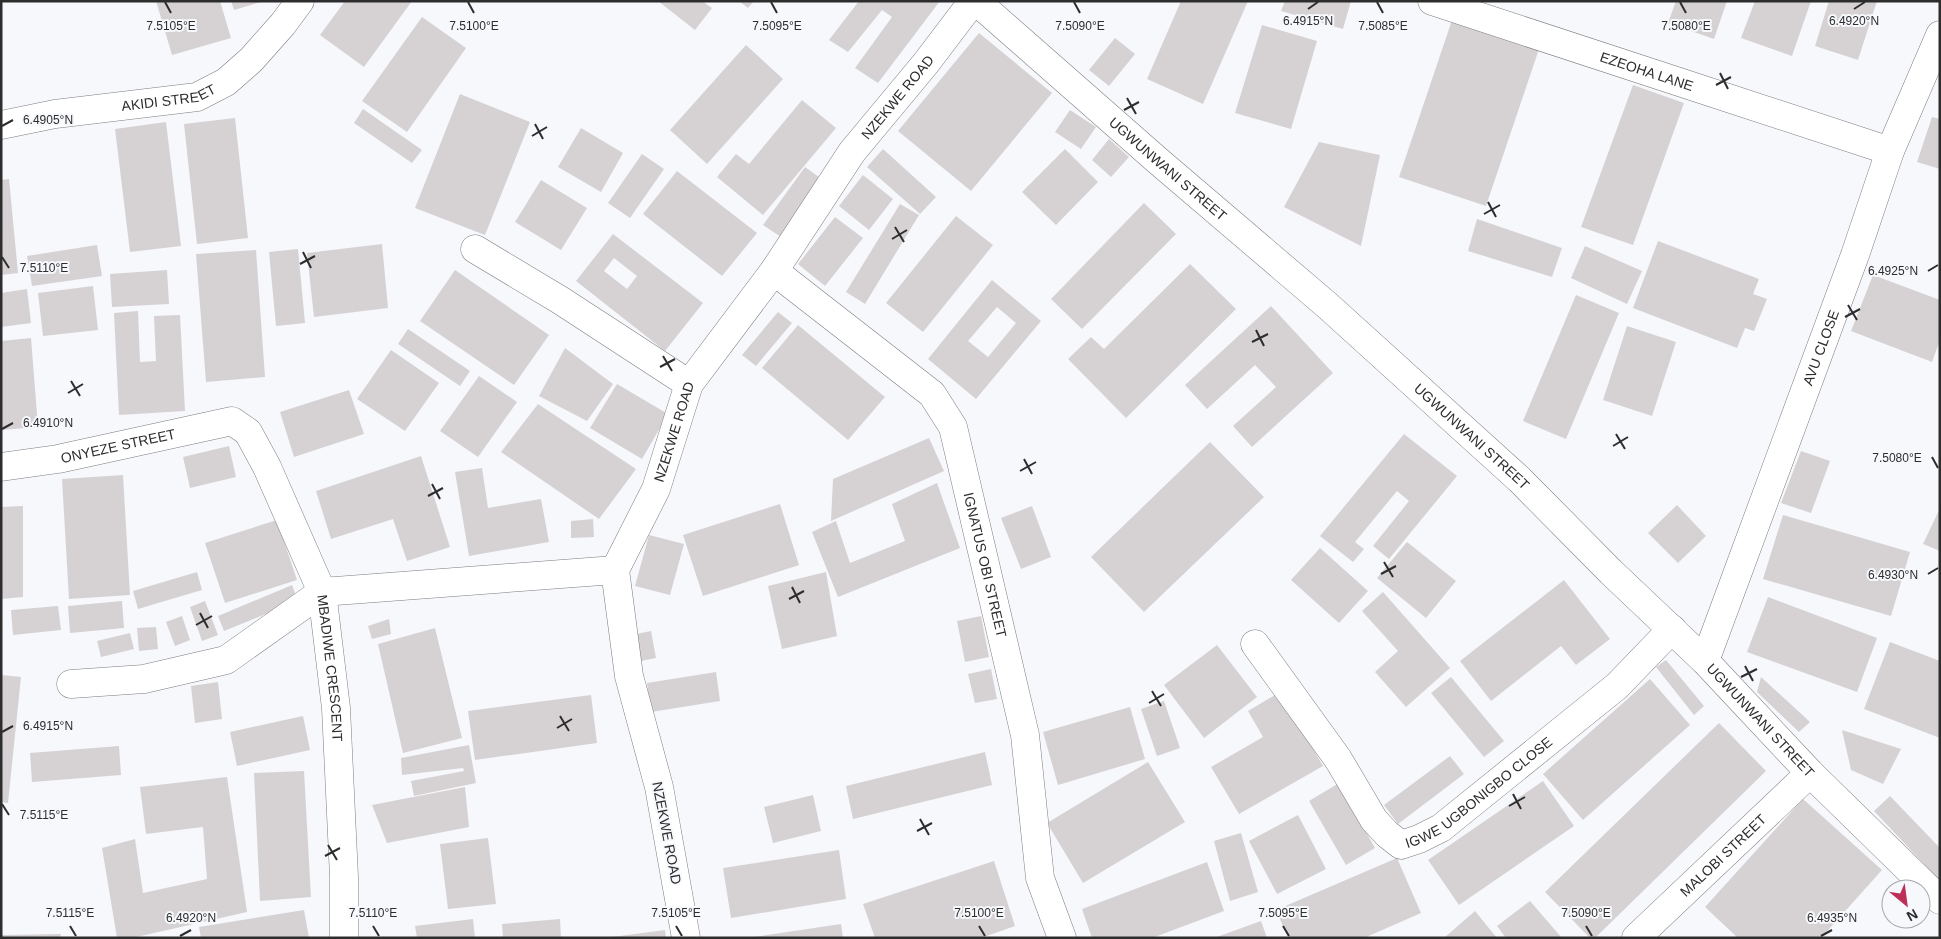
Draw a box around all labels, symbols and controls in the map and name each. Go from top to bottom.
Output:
text: 6.4915°N [1283,14,1333,28]
text: 6.4920°N [1829,14,1879,28]
text: 7.5105°E [146,19,196,33]
text: 7.5100°E [449,19,499,33]
text: 7.5095°E [752,19,802,33]
text: 7.5090°E [1055,19,1105,33]
text: 7.5085°E [1358,19,1408,33]
text: 7.5080°E [1661,19,1711,33]
street label: EZEOHA LANE [1598,49,1696,94]
street label: NZEKWE ROAD [858,52,937,142]
street label: AKIDI STREET [121,81,219,114]
text: 6.4905°N [23,113,73,127]
street label: UGWUNWANI STREET [1106,114,1230,224]
text: 7.5110°E [20,261,68,275]
text: 6.4925°N [1868,264,1918,278]
street label: AVU CLOSE [1800,308,1842,388]
street label: NZEKWE ROAD [651,380,697,484]
street label: UGWUNWANI STREET [1411,380,1533,493]
text: 6.4910°N [23,416,73,430]
street label: ONYEZE STREET [59,426,177,466]
text: 7.5080°E [1872,451,1922,465]
street label: IGNATUS OBI STREET [961,491,1010,639]
text: 6.4930°N [1868,568,1918,582]
street label: MBADIWE CRESCENT [314,594,346,742]
street label: UGWUNWANI STREET [1704,660,1818,781]
text: 6.4915°N [23,719,73,733]
street label: IGWE UGBONIGBO CLOSE [1403,734,1555,851]
street label: NZEKWE ROAD [649,780,685,886]
text: 7.5115°E [20,808,68,822]
street label: MALOBI STREET [1677,811,1770,900]
north arrow [1881,879,1931,929]
text: 7.5115°E [46,906,94,920]
text: 7.5110°E [349,906,397,920]
text: 7.5105°E [651,906,701,920]
text: 7.5100°E [954,906,1004,920]
text: 7.5095°E [1258,906,1308,920]
text: 7.5090°E [1561,906,1611,920]
text: N [1904,906,1921,925]
text: 6.4920°N [166,911,216,925]
text: 6.4935°N [1807,911,1857,925]

